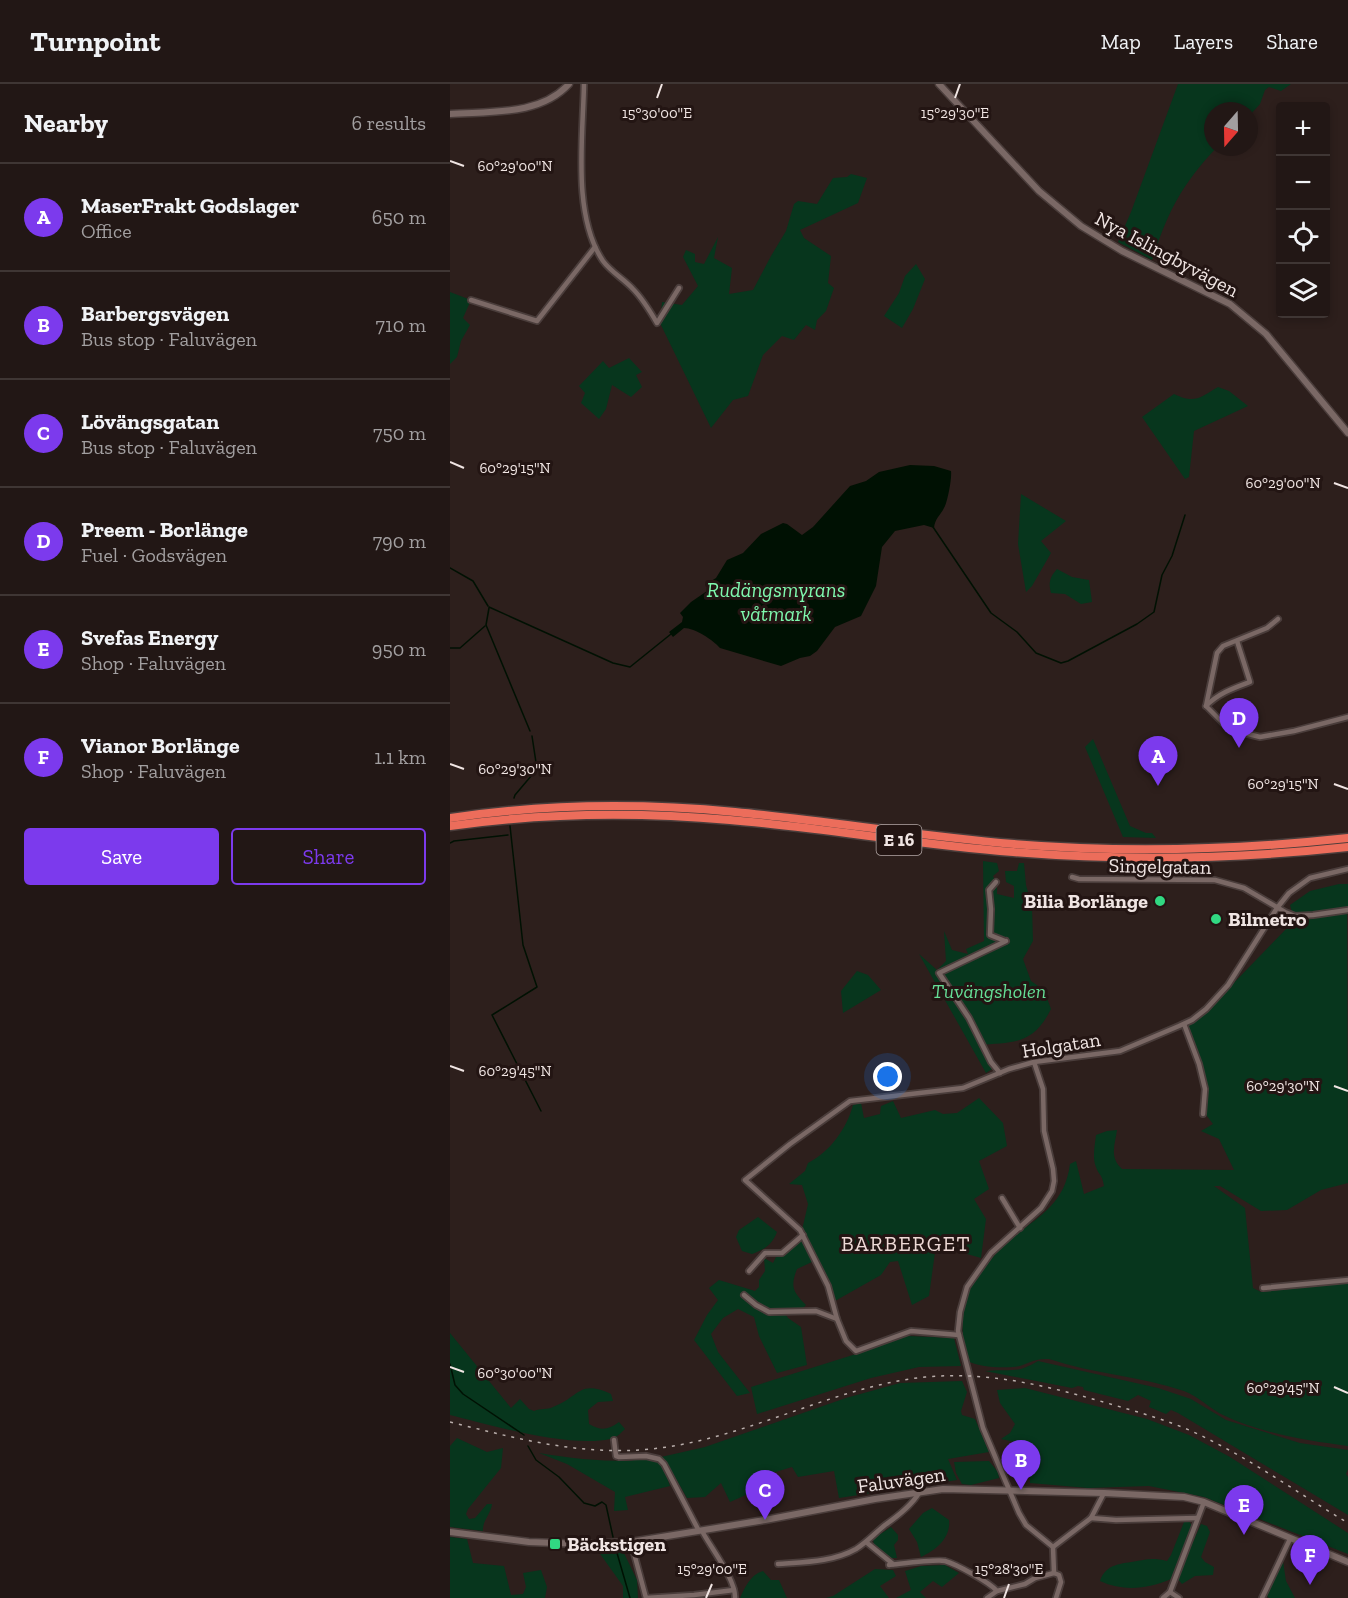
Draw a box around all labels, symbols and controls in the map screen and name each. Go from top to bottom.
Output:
text: Turnpoint [30,25,160,58]
text: Map [1101,29,1141,54]
text: Layers [1174,29,1233,54]
text: Share [1266,29,1318,54]
north arrow [1204,102,1258,156]
map controls [1276,102,1330,318]
button: + [1276,102,1330,156]
text: 15°30'00"E [622,104,692,122]
text: 15°29'30"E [921,104,989,122]
text: Nearby [24,107,108,139]
text: 6 results [352,111,426,135]
button: − [1276,156,1330,210]
text: 60°29'00"N [477,157,553,175]
text: MaserFrakt Godslager [81,192,299,219]
text: A [37,205,50,229]
text: 650 m [372,205,426,229]
street label: Nya Islingbyvägen [1091,206,1243,302]
button: locate [1276,210,1330,264]
text: Office [81,219,132,243]
button: layers [1276,264,1330,318]
text: Barbergsvägen [81,300,229,327]
text: B [37,313,50,337]
text: 710 m [376,313,426,337]
text: Bus stop · Faluvägen [81,327,257,351]
text: Lövängsgatan [81,408,219,435]
text: C [37,421,50,445]
text: 750 m [373,421,426,445]
text: Bus stop · Faluvägen [81,435,257,459]
text: 60°29'15"N [479,459,551,477]
text: 60°29'00"N [1245,474,1321,492]
text: Preem - Borlänge [81,516,248,543]
text: D [37,529,50,553]
text: 790 m [373,529,426,553]
text: Fuel · Godsvägen [81,543,227,567]
water label: Rudängsmyrans våtmark [707,577,845,626]
text: Svefas Energy [81,624,218,651]
text: E [38,637,49,661]
text: 950 m [372,637,426,661]
text: Shop · Faluvägen [81,651,226,675]
pin: D [1220,698,1258,748]
text: Vianor Borlänge [81,732,240,759]
pin: A [1138,736,1178,786]
text: F [38,745,49,769]
text: 1.1 km [374,745,426,769]
text: Shop · Faluvägen [81,759,226,783]
text: 60°29'30"N [478,760,552,778]
text: 60°29'15"N [1247,775,1319,793]
road number: E 16 [876,825,922,855]
button: Save [24,828,219,885]
button: Share [231,828,426,885]
street label: Singelgatan [1109,853,1212,879]
place label: Bilia Borlänge [1024,889,1148,913]
marker: Bilia Borlänge [1153,894,1167,908]
place label: Bilmetro [1228,907,1307,931]
marker: Bilmetro [1209,912,1223,926]
park label: Tuvängsholen [932,979,1046,1003]
street label: Holgatan [1020,1027,1103,1063]
text: 60°29'45"N [479,1062,551,1080]
your location [873,1062,902,1091]
text: 60°29'30"N [1246,1077,1320,1095]
district label: BARBERGET [841,1231,971,1256]
text: 60°30'00"N [477,1364,553,1382]
text: 60°29'45"N [1247,1379,1319,1397]
pin: B [1002,1440,1040,1490]
street label: Faluvägen [856,1462,947,1498]
pin: C [746,1470,784,1520]
pin: E [1224,1486,1264,1535]
place label: Bäckstigen [567,1532,666,1556]
pin: F [1290,1536,1330,1585]
marker: Bäckstigen [548,1537,562,1551]
text: 15°29'00"E [677,1560,747,1578]
text: 15°28'30"E [975,1560,1043,1578]

